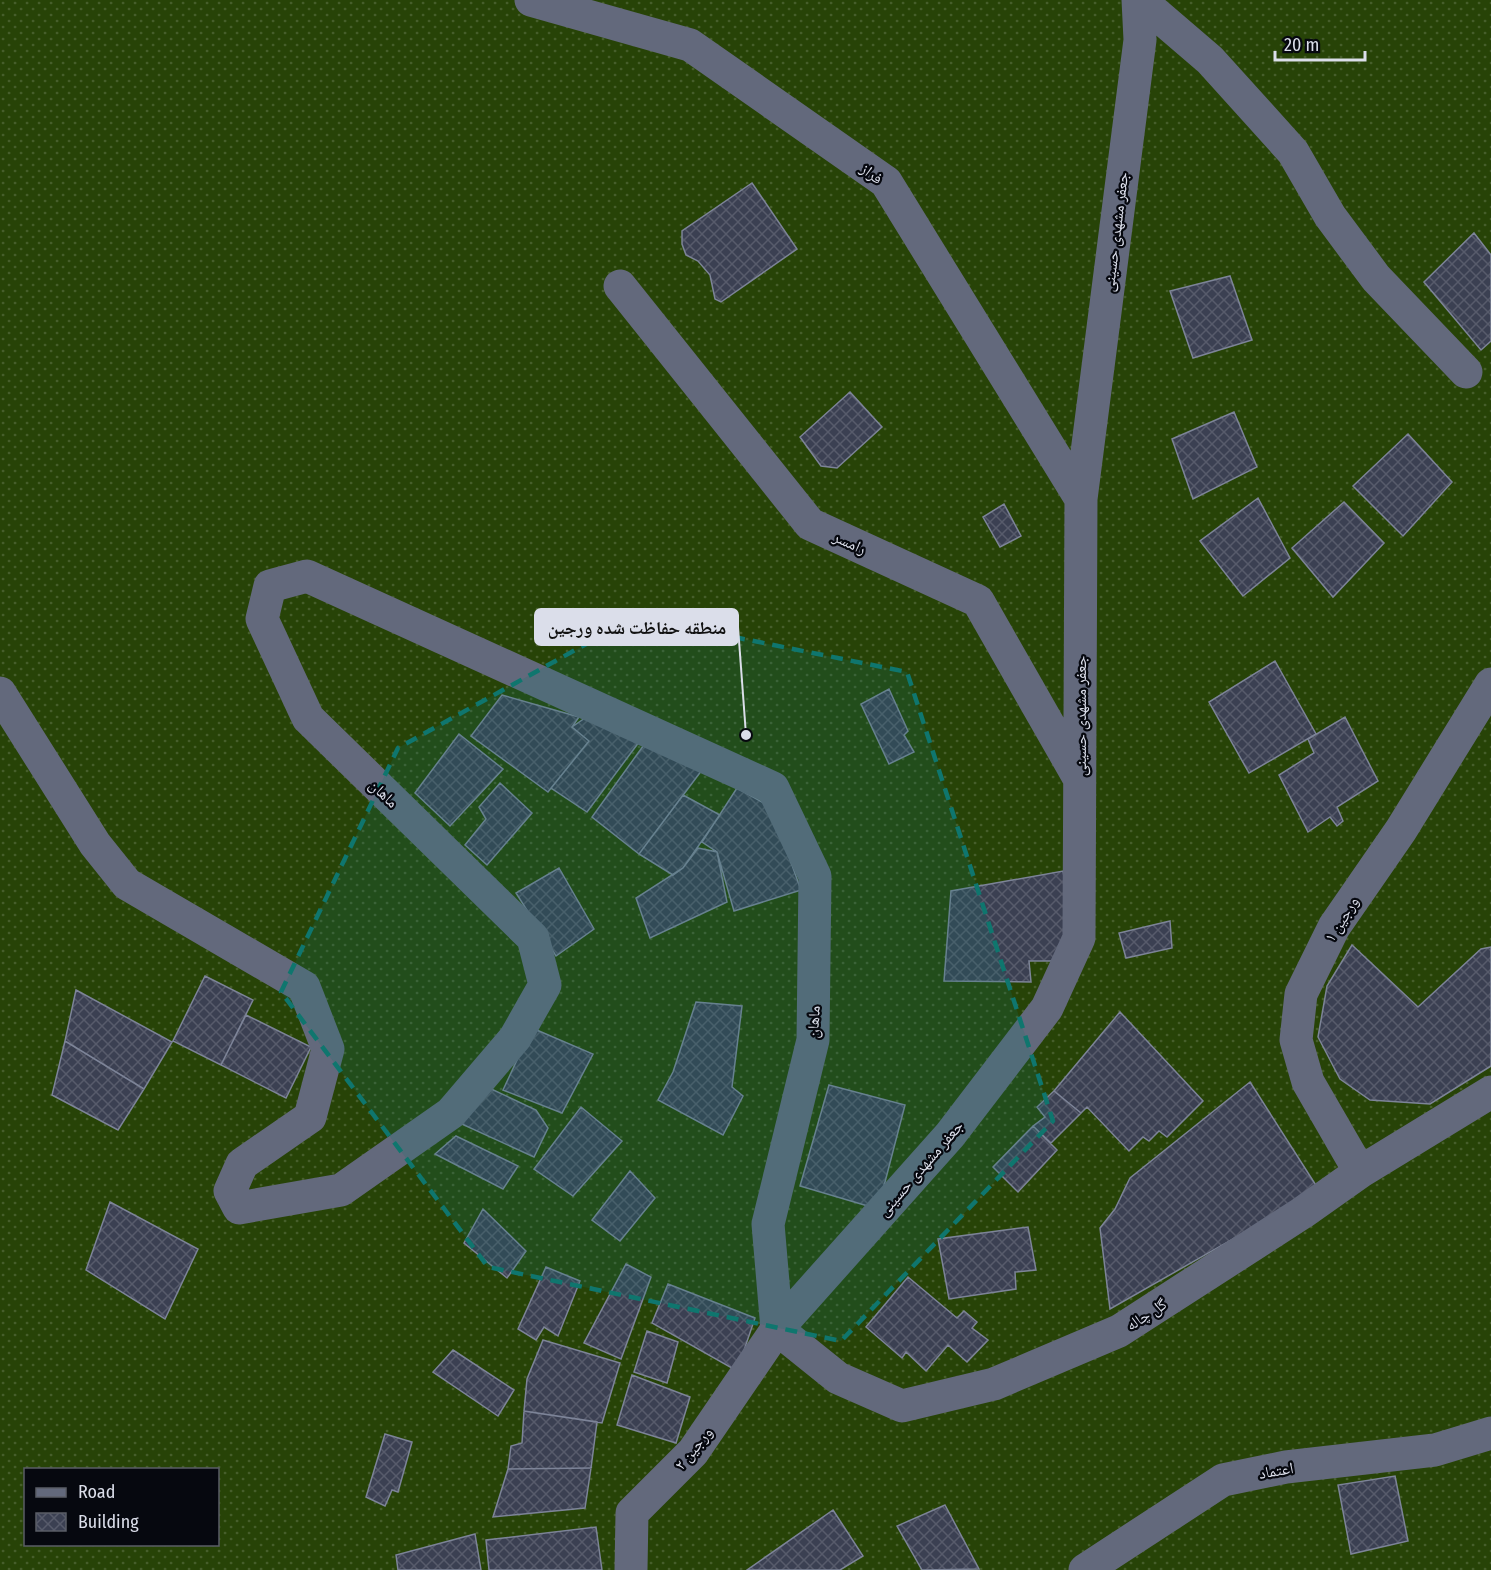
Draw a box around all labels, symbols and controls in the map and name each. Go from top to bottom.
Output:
scale bar [1275,24,1365,62]
text: 20 m [1284,34,1319,56]
street label: فراز [856,158,887,188]
street label: جعفر مشهدی حسینی [1099,171,1133,293]
street label: رامسر [829,526,869,558]
callout: منطقه حفاظت شده ورجین [535,609,738,645]
text: منطقه حفاظت شده ورجین [548,617,726,639]
street label: جعفر مشهدی حسینی [1071,656,1091,776]
street label: ماهان [365,775,402,812]
street label: ورجین ۱ [1320,893,1364,946]
street label: ماهان [803,1005,825,1039]
street label: جعفر مشهدی حسینی [874,1117,968,1221]
street label: گل چاله [1122,1294,1171,1335]
street label: ورجین ۲ [670,1423,717,1474]
street label: اعتماد [1257,1458,1295,1483]
legend [24,1468,219,1546]
text: Road [78,1481,115,1503]
text: Building [78,1511,139,1533]

